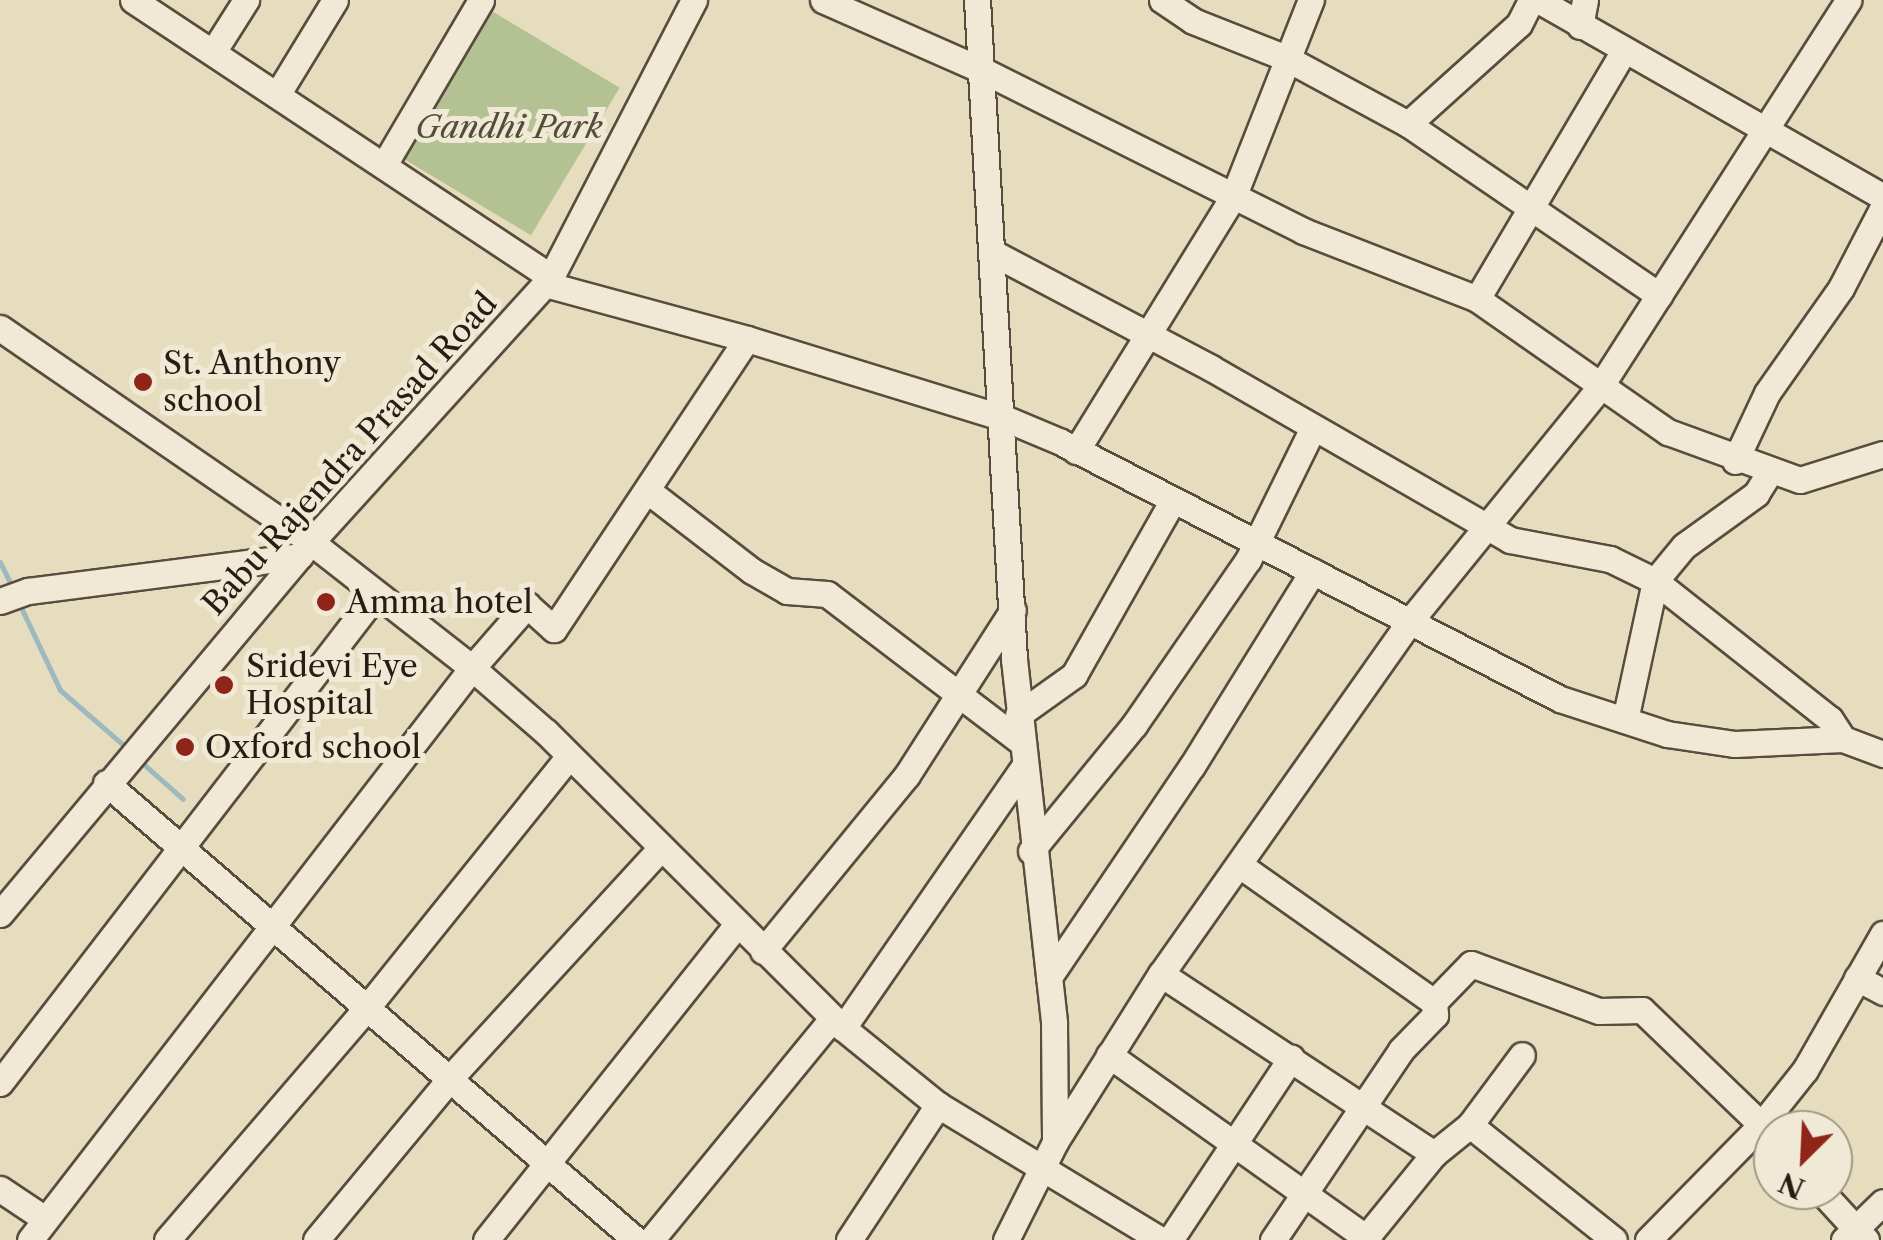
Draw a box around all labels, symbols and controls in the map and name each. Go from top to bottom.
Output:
park label: Gandhi Park [415,108,603,146]
street label: Babu Rajendra Prasad Road [195,284,505,624]
place label: St. Anthony school [163,345,342,420]
marker: St. Anthony school [132,371,154,393]
place label: Amma hotel [346,583,533,621]
marker: Amma hotel [315,591,337,613]
place label: Sridevi Eye Hospital [246,648,418,723]
marker: Sridevi Eye Hospital [211,672,237,698]
place label: Oxford school [205,728,421,766]
marker: Oxford school [174,736,196,758]
north arrow [1753,1110,1853,1210]
text: N [1774,1165,1810,1206]

